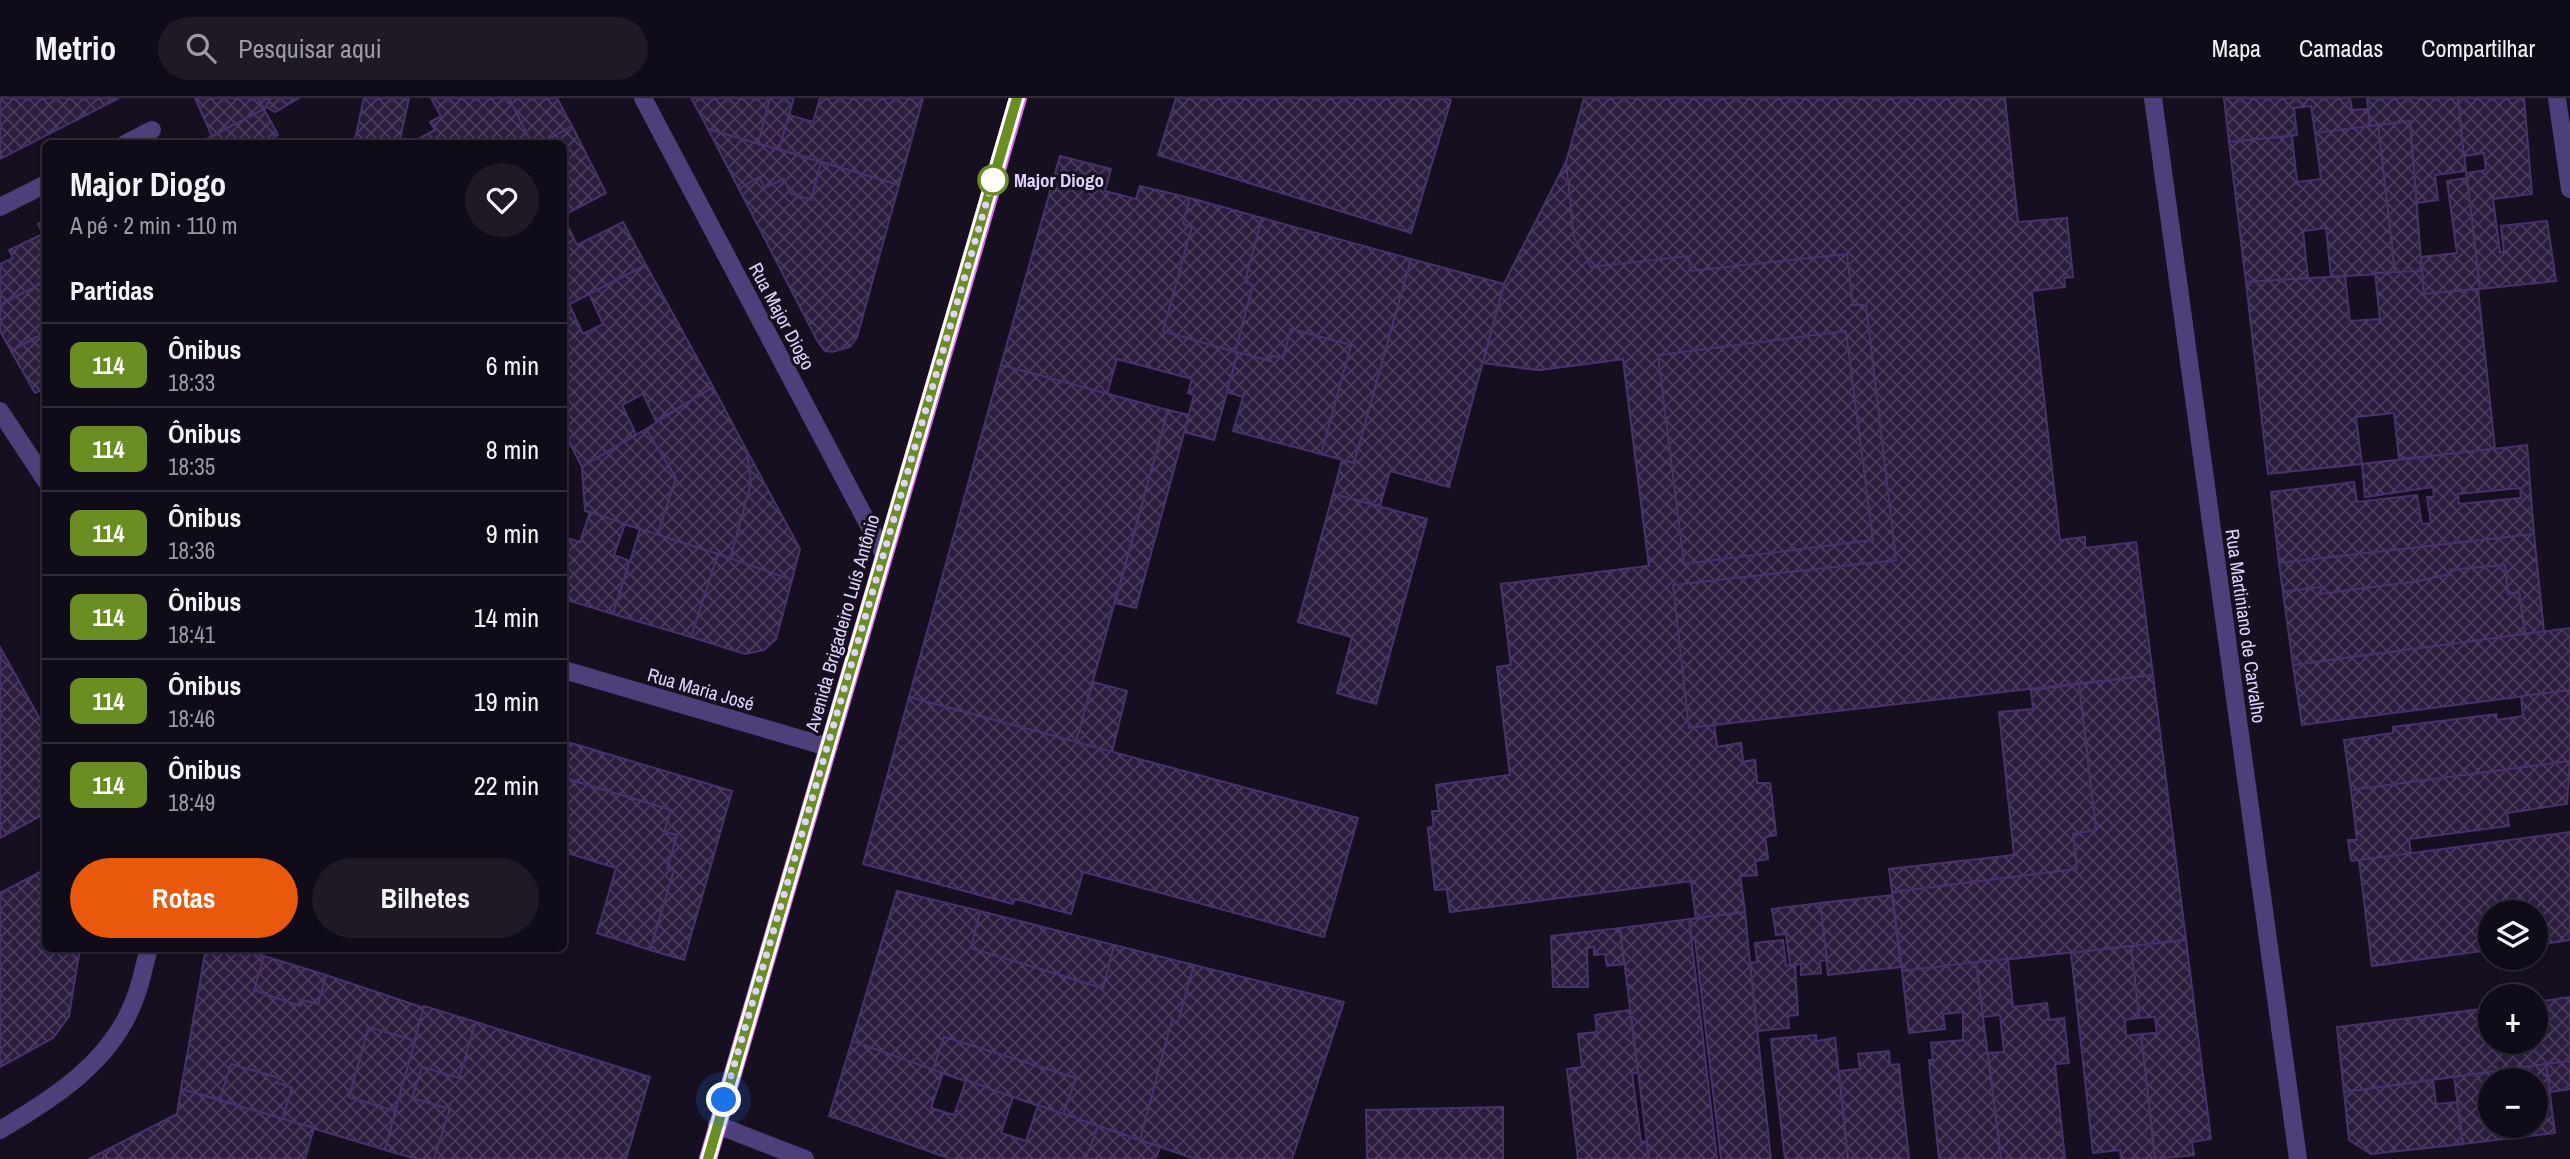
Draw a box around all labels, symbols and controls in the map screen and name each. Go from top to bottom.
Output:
search box [158,17,648,80]
text: Metrio [35,26,116,70]
icon: search [182,29,220,67]
text: Pesquisar aqui [238,31,382,66]
text: Mapa [2212,32,2261,64]
text: Camadas [2299,32,2383,64]
text: Compartilhar [2421,32,2535,64]
text: Major Diogo [70,162,226,206]
button: heart [465,163,539,237]
marker: Major Diogo [978,165,1008,195]
place label: Major Diogo [1014,167,1104,193]
text: A pé · 2 min · 110 m [70,210,237,241]
street label: Rua Major Diogo [743,258,821,374]
text: Partidas [70,273,154,308]
text: Ônibus [168,332,241,367]
text: 6 min [486,348,539,383]
text: 114 [93,349,124,381]
text: 18:33 [168,367,215,398]
text: Ônibus [168,416,241,451]
text: 8 min [486,432,539,467]
text: 114 [93,433,124,465]
text: 18:35 [168,451,215,482]
text: Ônibus [168,500,241,535]
street label: Avenida Brigadeiro Luís Antônio [798,511,886,736]
text: 9 min [486,516,539,551]
text: 114 [93,517,124,549]
street label: Rua Martiniano de Carvalho [2220,527,2272,725]
text: 18:36 [168,535,215,566]
text: Ônibus [168,584,241,619]
text: 14 min [474,600,539,635]
text: 114 [93,601,124,633]
text: 18:41 [168,619,215,650]
street label: Rua Maria José [645,661,757,717]
text: Ônibus [168,668,241,703]
text: 19 min [474,684,539,719]
text: 114 [93,685,124,717]
text: 18:46 [168,703,215,734]
text: Ônibus [168,752,241,787]
text: 22 min [474,768,539,803]
text: 114 [93,769,124,801]
text: 18:49 [168,787,215,818]
button: Rotas [70,858,298,938]
button: Bilhetes [312,858,539,938]
map controls [2478,900,2548,1138]
button: layers [2478,900,2548,970]
button: + [2478,984,2548,1054]
button: − [2478,1068,2548,1138]
your location [706,1082,741,1117]

